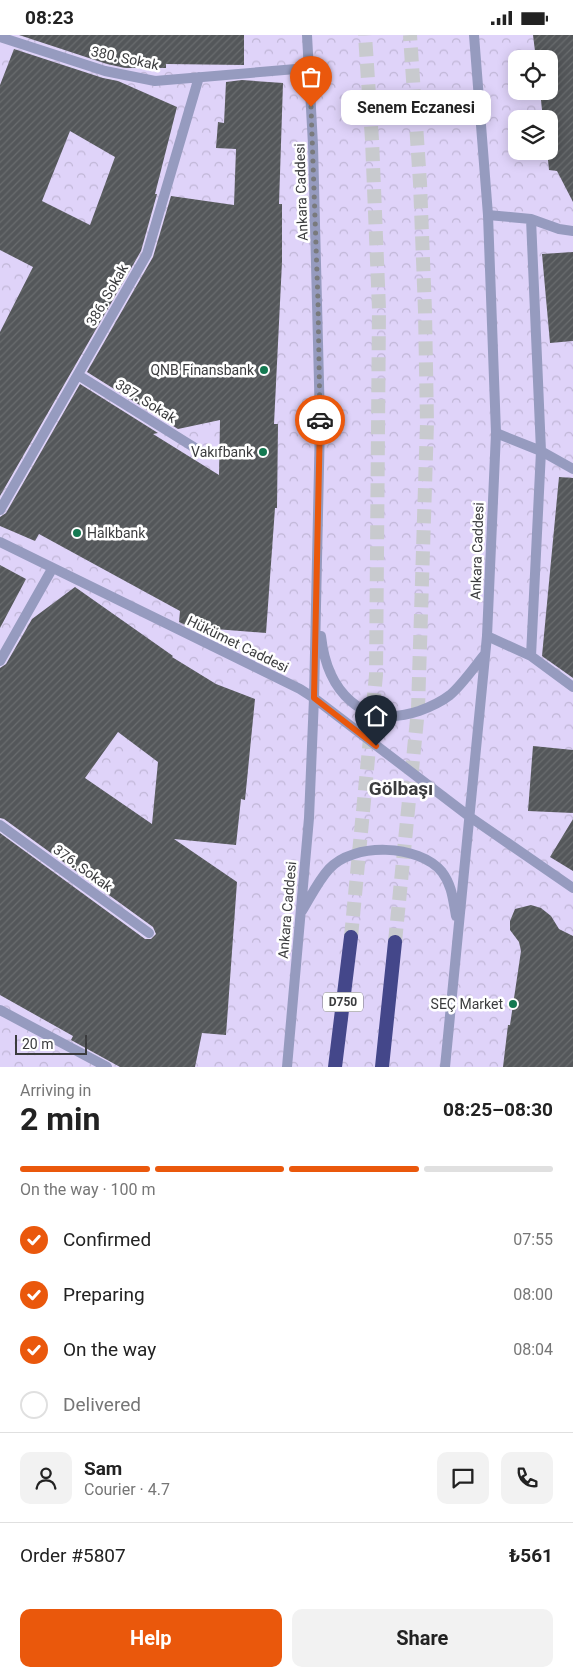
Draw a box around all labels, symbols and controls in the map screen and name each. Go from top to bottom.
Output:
text: 08:23 [25,6,74,29]
street label: 380. Sokak [90,43,161,73]
map controls [508,50,558,160]
button: locate [508,50,558,100]
pin [290,56,332,107]
icon: bag [297,63,325,91]
callout: Senem Eczanesi [341,89,491,125]
text: Senem Eczanesi [357,98,475,117]
button: layers [508,110,558,160]
street label: Ankara Caddesi [291,143,311,241]
street label: 386. Sokak [83,260,132,329]
place label: QNB Finansbank [150,362,255,378]
marker: QNB Finansbank [258,364,270,376]
street label: 387. Sokak [113,376,180,427]
courier [295,395,345,445]
icon: car [306,406,334,434]
place label: Vakıfbank [191,444,254,460]
marker: Vakıfbank [257,446,269,458]
street label: Ankara Caddesi [467,502,487,600]
place label: Halkbank [87,525,146,541]
marker: Halkbank [71,527,83,539]
street label: Hükümet Caddesi [185,613,291,675]
pin [355,695,397,746]
icon: home [362,702,390,730]
district label: Gölbaşı [369,777,433,800]
street label: 376. Sokak [50,841,116,895]
street label: Ankara Caddesi [275,861,299,959]
road number: D750 [323,993,363,1011]
place label: SEÇ Market [431,996,503,1012]
marker: SEÇ Market [507,998,519,1010]
scale bar [15,1032,88,1055]
text: 20 m [22,1036,54,1052]
text: Arriving in [20,1081,91,1100]
text: 08:25–08:30 [443,1098,553,1121]
text: 2 min [20,1100,100,1138]
text: On the way · 100 m [20,1180,156,1199]
icon: check [20,1226,48,1254]
text: Confirmed [63,1228,151,1251]
text: 07:55 [513,1230,553,1249]
icon: check [20,1281,48,1309]
text: Preparing [63,1283,145,1306]
text: 08:00 [513,1285,553,1304]
icon: check [20,1336,48,1364]
text: On the way [63,1338,156,1361]
text: 08:04 [513,1340,553,1359]
text: Delivered [63,1393,141,1416]
button: person [20,1452,72,1504]
button: chat [437,1452,489,1504]
button: phone [501,1452,553,1504]
text: Sam [84,1457,122,1480]
text: Courier · 4.7 [84,1480,170,1499]
text: Order #5807 [20,1544,126,1567]
text: ₺561 [509,1544,553,1567]
button: Help [20,1609,282,1667]
button: Share [292,1609,553,1667]

